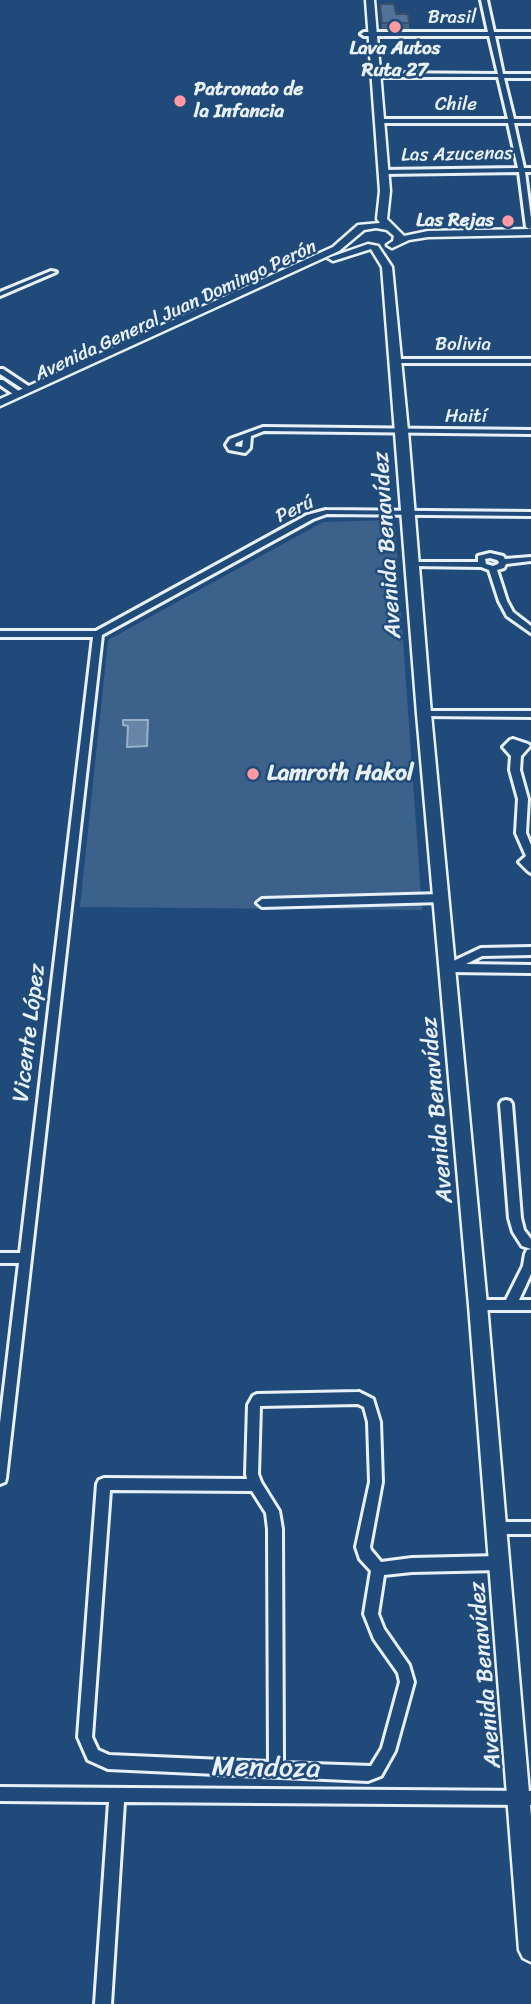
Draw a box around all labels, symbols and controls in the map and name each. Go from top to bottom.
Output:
street label: Brasil [428,7,476,29]
marker: Lava Autos Ruta 27 [387,19,403,35]
place label: Lava Autos Ruta 27 [350,38,440,82]
place label: Patronato de la Infancia [194,79,303,123]
marker: Patronato de la Infancia [172,93,188,109]
street label: Chile [435,94,477,116]
street label: Las Azucenas [401,143,513,167]
place label: Las Rejas [416,210,494,232]
marker: Las Rejas [500,213,516,229]
street label: Avenida General Juan Domingo Perón [32,236,320,386]
street label: Bolivia [435,334,491,356]
street label: Haití [445,406,487,428]
street label: Avenida Benavídez [368,451,408,639]
street label: Perú [272,491,318,529]
place label: Lamroth Hakol [267,760,414,788]
marker: Lamroth Hakol [245,766,261,782]
street label: Vicente López [8,962,52,1104]
street label: Avenida Benavídez [416,1015,460,1205]
street label: Avenida Benavídez [464,1580,508,1770]
street label: Mendoza [211,1751,321,1787]

